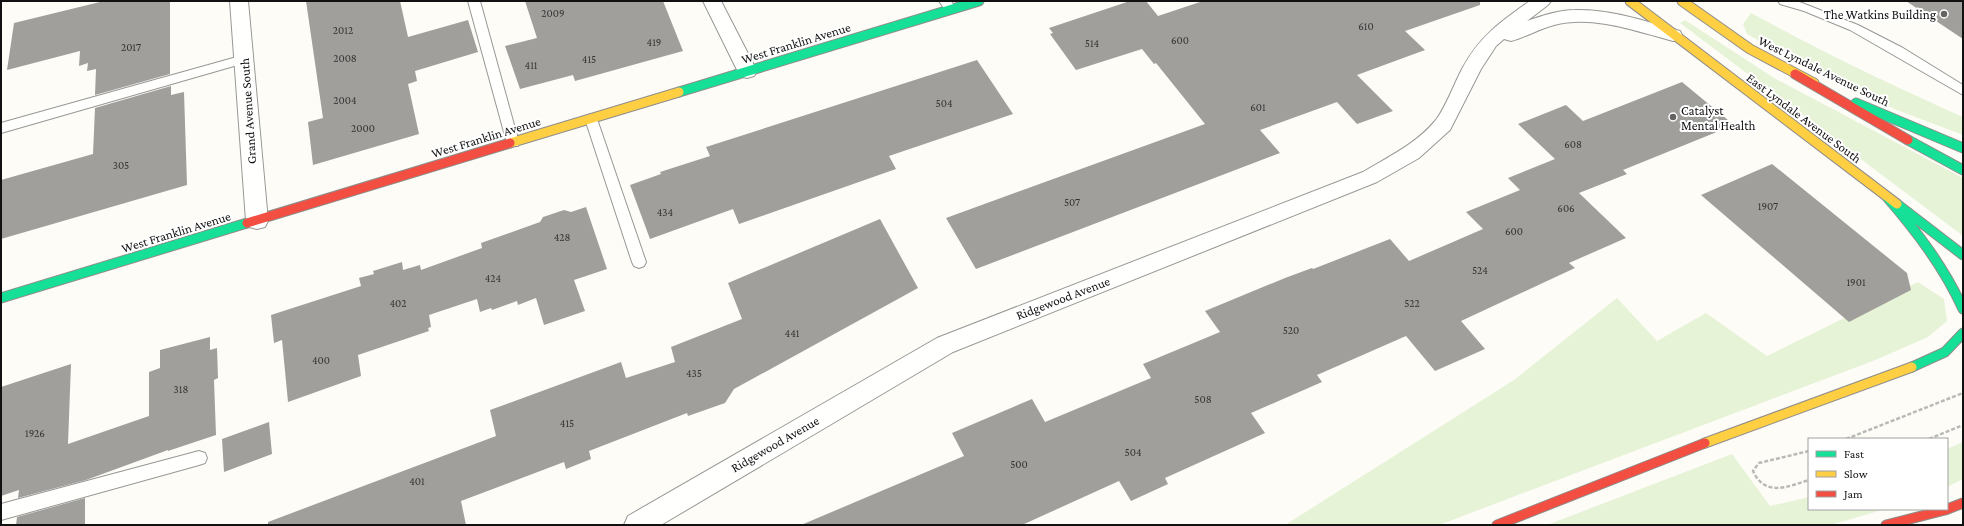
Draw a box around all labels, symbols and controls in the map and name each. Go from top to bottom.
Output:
house number: 2009 [541,7,565,19]
place label: The Watkins Building [1824,7,1937,22]
marker: The Watkins Building [1939,9,1949,19]
street label: West Franklin Avenue [740,19,853,67]
house number: 610 [1358,20,1374,32]
house number: 2012 [333,24,353,36]
street label: West Lyndale Avenue South [1756,33,1892,109]
house number: 600 [1171,34,1189,46]
house number: 419 [647,36,661,48]
house number: 514 [1085,37,1100,49]
house number: 2017 [121,41,141,53]
house number: 2008 [333,52,357,64]
house number: 415 [582,53,596,65]
street label: Grand Avenue South [237,57,259,165]
house number: 411 [525,59,538,71]
street label: East Lyndale Avenue South [1744,70,1864,166]
house number: 2004 [333,94,357,106]
house number: 504 [935,97,953,109]
house number: 601 [1250,101,1266,113]
place label: Catalyst Mental Health [1681,103,1756,133]
marker: Catalyst Mental Health [1668,112,1678,122]
street label: West Franklin Avenue [430,113,543,161]
house number: 2000 [351,122,375,134]
house number: 608 [1564,138,1582,150]
house number: 305 [113,159,129,171]
house number: 507 [1064,196,1080,208]
house number: 1907 [1758,200,1778,212]
house number: 606 [1557,202,1575,214]
house number: 434 [657,206,674,218]
street label: West Franklin Avenue [120,208,233,256]
house number: 600 [1505,225,1523,237]
house number: 428 [554,231,570,243]
house number: 524 [1472,264,1488,276]
house number: 424 [485,272,502,284]
street label: Ridgewood Avenue [1014,273,1112,323]
house number: 1901 [1846,276,1866,288]
house number: 402 [390,297,406,309]
house number: 522 [1404,297,1420,309]
house number: 520 [1283,324,1299,336]
house number: 441 [785,327,800,339]
house number: 400 [312,354,330,366]
house number: 435 [686,367,702,379]
house number: 318 [174,383,188,395]
house number: 508 [1194,393,1212,405]
street label: Ridgewood Avenue [728,413,822,475]
house number: 415 [560,417,574,429]
house number: 1926 [25,427,45,439]
legend [1808,438,1948,510]
house number: 504 [1124,446,1142,458]
text: Fast [1844,447,1865,461]
house number: 500 [1010,458,1028,470]
text: Slow [1844,467,1868,481]
house number: 401 [409,475,425,487]
text: Jam [1843,487,1863,501]

